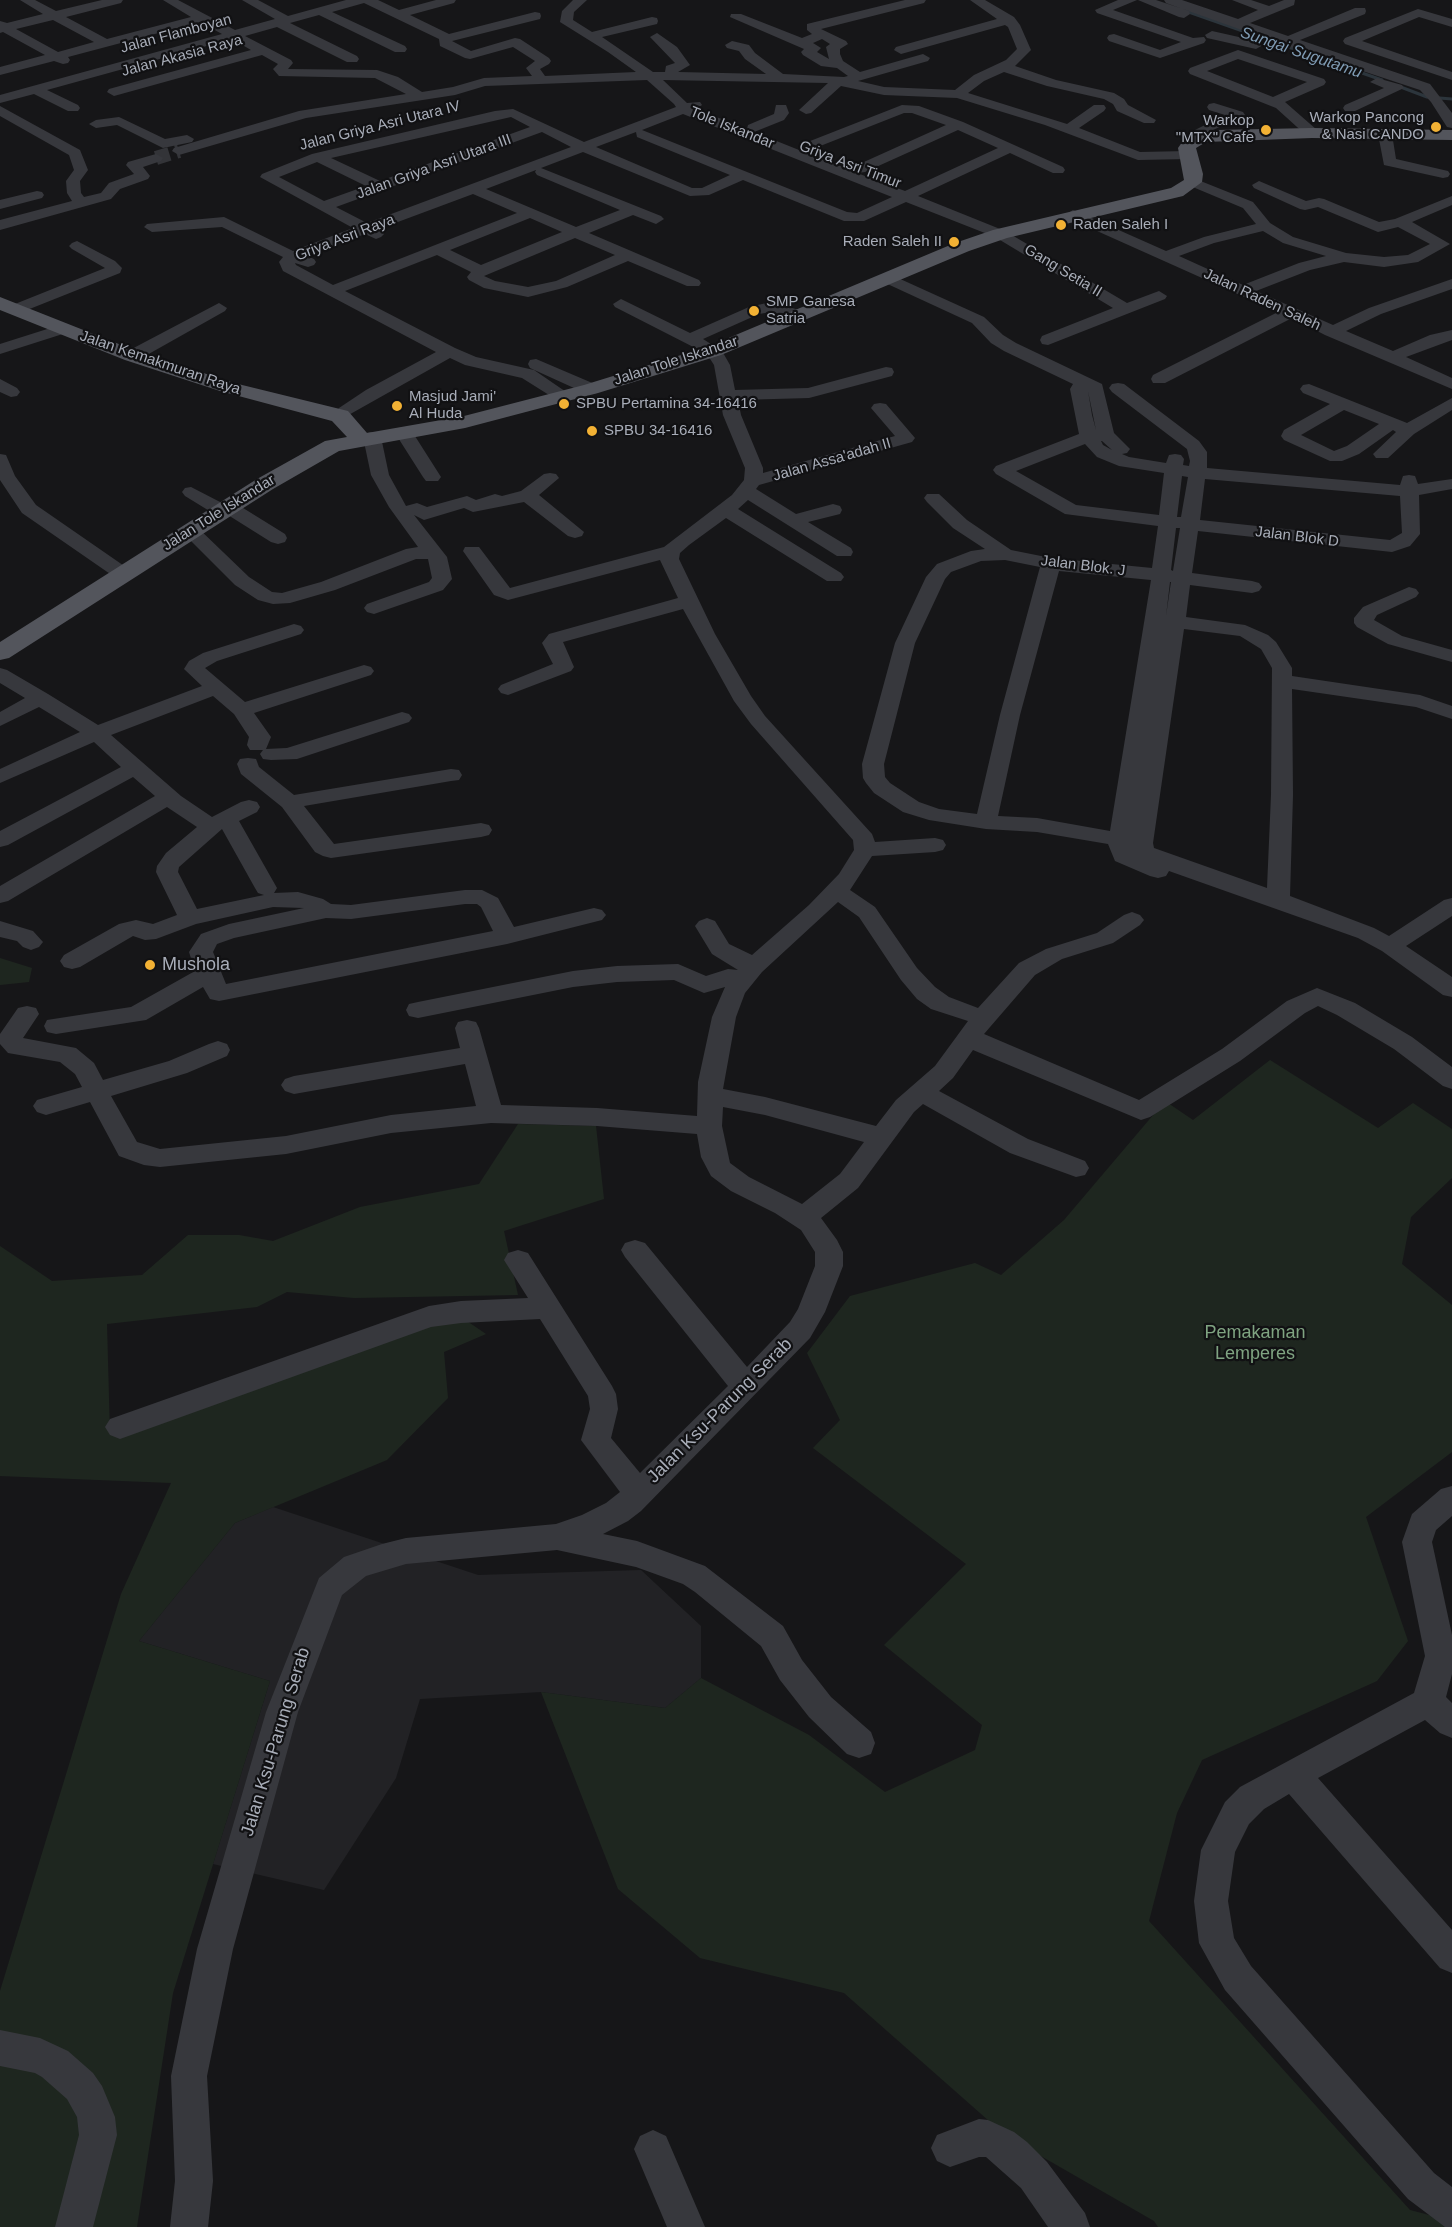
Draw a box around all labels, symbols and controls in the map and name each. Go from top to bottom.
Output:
street label: Jalan Flamboyan [119,11,233,57]
water label: Sungai Sugutamu [1238,23,1364,83]
street label: Jalan Akasia Raya [120,31,244,81]
street label: Jalan Griya Asri Utara IV [298,97,462,155]
street label: Tole Iskandar [687,103,777,153]
place label: Warkop Pancong & Nasi CANDO [1309,109,1424,144]
place label: Warkop "MTX" Cafe [1176,112,1254,147]
marker: Warkop Pancong & Nasi CANDO [1429,120,1443,134]
marker: Warkop "MTX" Cafe [1259,123,1273,137]
street label: Jalan Griya Asri Utara III [354,131,514,203]
street label: Griya Asri Timur [796,137,904,193]
street label: Griya Asri Raya [293,211,397,265]
place label: Raden Saleh I [1073,216,1168,234]
marker: Raden Saleh I [1054,218,1068,232]
place label: Raden Saleh II [843,233,942,251]
marker: Raden Saleh II [947,235,961,249]
street label: Gang Setia II [1021,241,1105,301]
street label: Jalan Raden Saleh [1201,265,1323,335]
place label: SMP Ganesa Satria [766,293,855,328]
marker: SMP Ganesa Satria [747,304,761,318]
street label: Jalan Kemakmuran Raya [77,327,243,399]
street label: Jalan Tole Iskandar [612,332,740,390]
place label: Masjud Jami' Al Huda [409,388,496,423]
place label: SPBU Pertamina 34-16416 [576,395,757,413]
marker: SPBU Pertamina 34-16416 [557,397,571,411]
marker: Masjud Jami' Al Huda [390,399,404,413]
place label: SPBU 34-16416 [604,422,712,440]
marker: SPBU 34-16416 [585,424,599,438]
street label: Jalan Assa'adah II [771,435,893,485]
street label: Jalan Tole Iskandar [159,471,279,555]
street label: Jalan Blok D [1254,523,1340,551]
street label: Jalan Blok. J [1040,552,1126,580]
place label: Mushola [162,954,230,976]
marker: Mushola [143,958,157,972]
park label: Pemakaman Lemperes [1204,1322,1306,1364]
street label: Jalan Ksu-Parung Serab [643,1334,797,1488]
street label: Jalan Ksu-Parung Serab [237,1645,315,1839]

